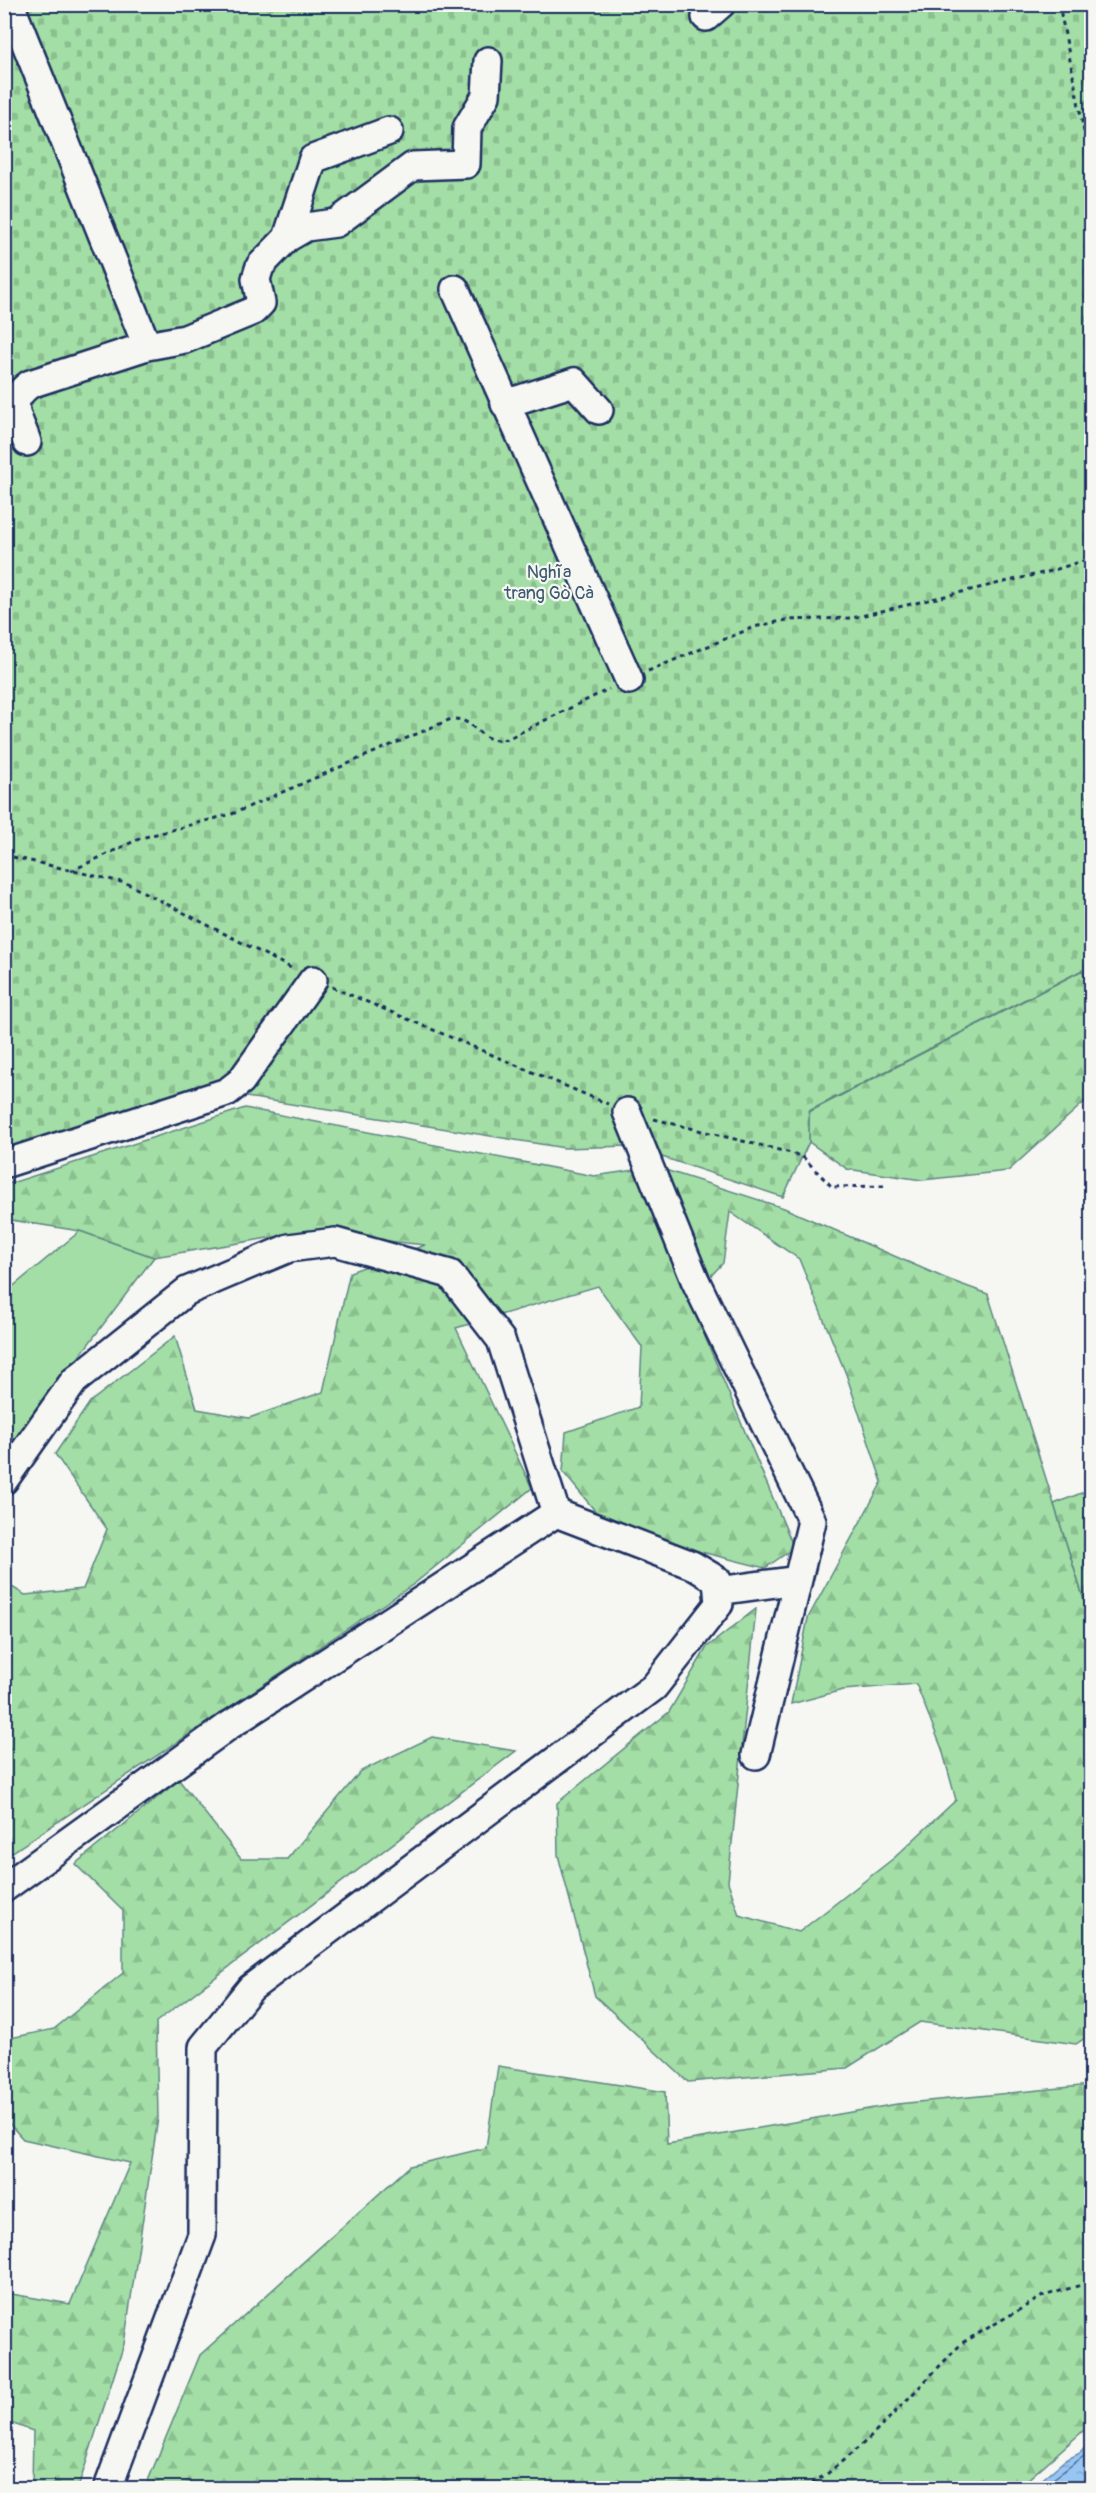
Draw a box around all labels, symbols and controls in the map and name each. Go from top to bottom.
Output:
park label: Nghĩa trang Gò Cà [503,561,594,605]

